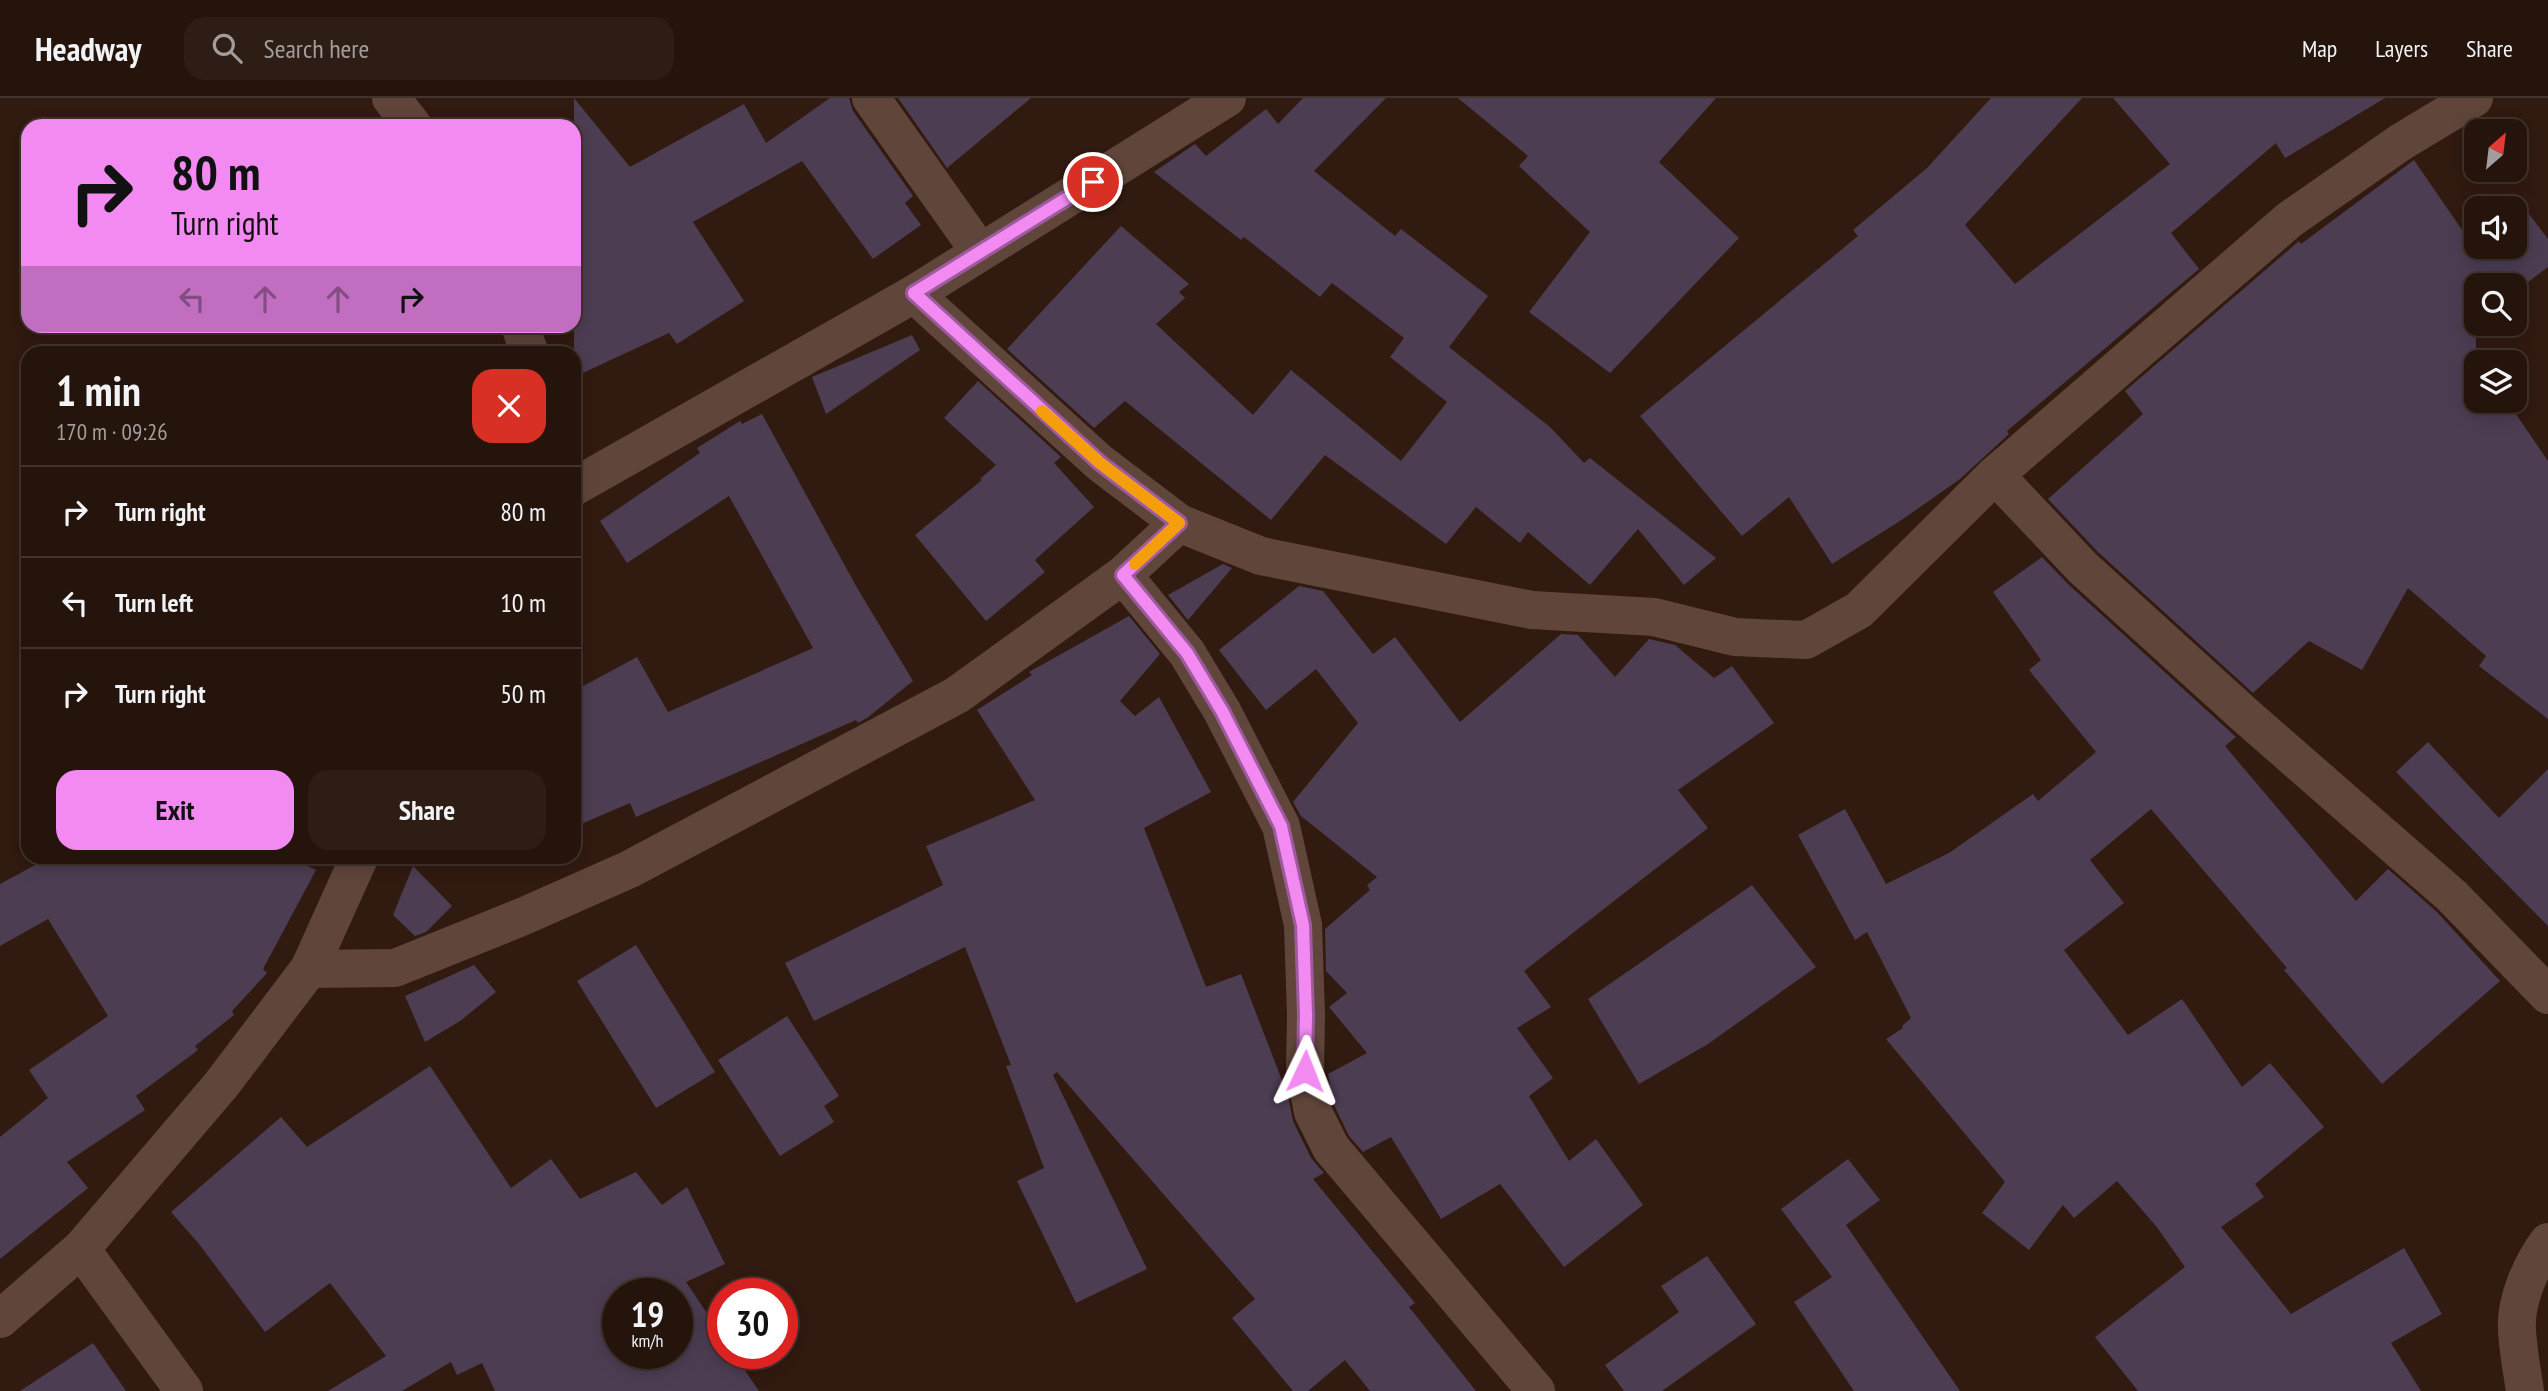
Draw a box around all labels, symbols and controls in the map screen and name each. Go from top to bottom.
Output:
search box [184,17,674,80]
text: Headway [35,27,142,70]
icon: search [208,29,246,67]
text: Search here [264,32,369,65]
text: Map [2302,33,2337,64]
text: Layers [2375,33,2428,64]
text: Share [2466,33,2513,64]
north arrow [2464,119,2527,182]
map controls [2464,119,2527,413]
text: 80 m [171,140,260,204]
icon: right [56,147,147,238]
pin [1063,152,1123,212]
icon: arrive [1074,163,1112,201]
button: sound [2464,196,2527,259]
text: Turn right [171,202,279,244]
button: search [2464,273,2527,336]
icon: left [173,280,211,318]
icon: ahead [246,280,284,318]
icon: ahead [319,280,357,318]
icon: right [392,280,430,318]
button: layers [2464,350,2527,413]
text: 1 min [56,363,141,418]
button: close [472,369,546,443]
text: 170 m · 09:26 [56,417,168,446]
icon: right [56,493,94,531]
text: Turn right [115,495,206,528]
text: 80 m [500,495,546,528]
icon: left [56,584,94,622]
text: Turn left [115,586,193,619]
text: 10 m [500,586,546,619]
icon: right [56,675,94,713]
text: Turn right [115,677,206,710]
text: 50 m [500,677,546,710]
button: Exit [56,770,294,850]
button: Share [308,770,546,850]
position arrow [1268,1034,1342,1108]
speed limit sign: 30 [707,1278,798,1369]
text: 19 [631,1291,664,1337]
text: km/h [632,1329,663,1352]

